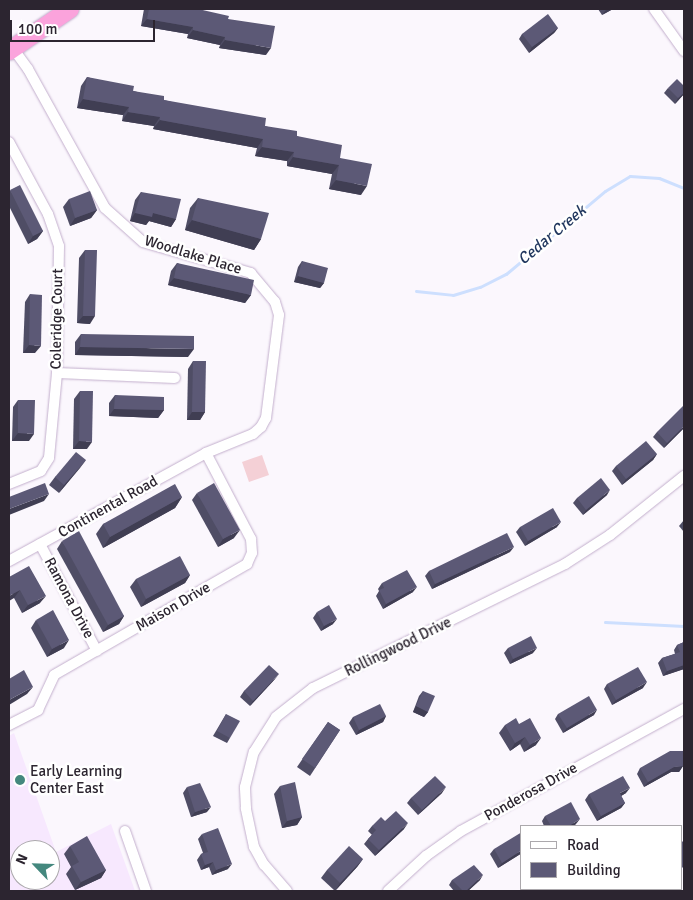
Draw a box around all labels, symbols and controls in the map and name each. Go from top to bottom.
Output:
scale bar [12,10,158,42]
text: 100 m [18,20,58,38]
water label: Cedar Creek [514,201,590,269]
street label: Woodlake Place [142,232,244,278]
street label: Coleridge Court [47,268,67,370]
street label: Continental Road [55,472,161,542]
street label: Ramona Drive [40,555,98,641]
street label: Maison Drive [132,578,214,636]
street label: Rollingwood Drive [342,613,454,681]
street label: Ponderosa Drive [481,759,581,825]
place label: Early Learning Center East [30,762,122,797]
marker: Early Learning Center East [14,774,26,786]
legend [520,825,683,890]
text: Road [567,836,599,854]
north arrow [10,840,60,890]
text: N [12,851,32,867]
text: Building [567,861,621,879]

